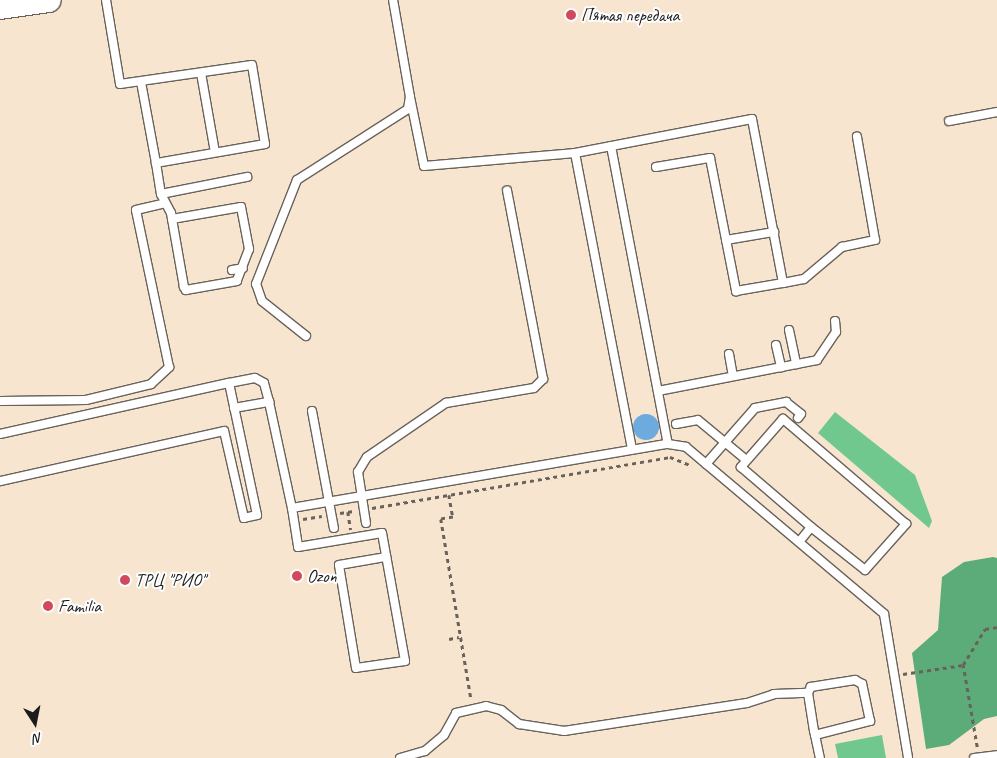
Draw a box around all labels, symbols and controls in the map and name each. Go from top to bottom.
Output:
place label: Пятая передача [581,4,678,26]
marker: Пятая передача [565,9,577,21]
place label: Ozon [307,565,337,587]
place label: ТРЦ "РИО" [135,569,205,591]
marker: Ozon [291,570,303,582]
marker: ТРЦ "РИО" [119,574,131,586]
place label: Familia [58,595,101,617]
marker: Familia [42,600,54,612]
north arrow [10,698,60,748]
text: N [32,729,44,747]

